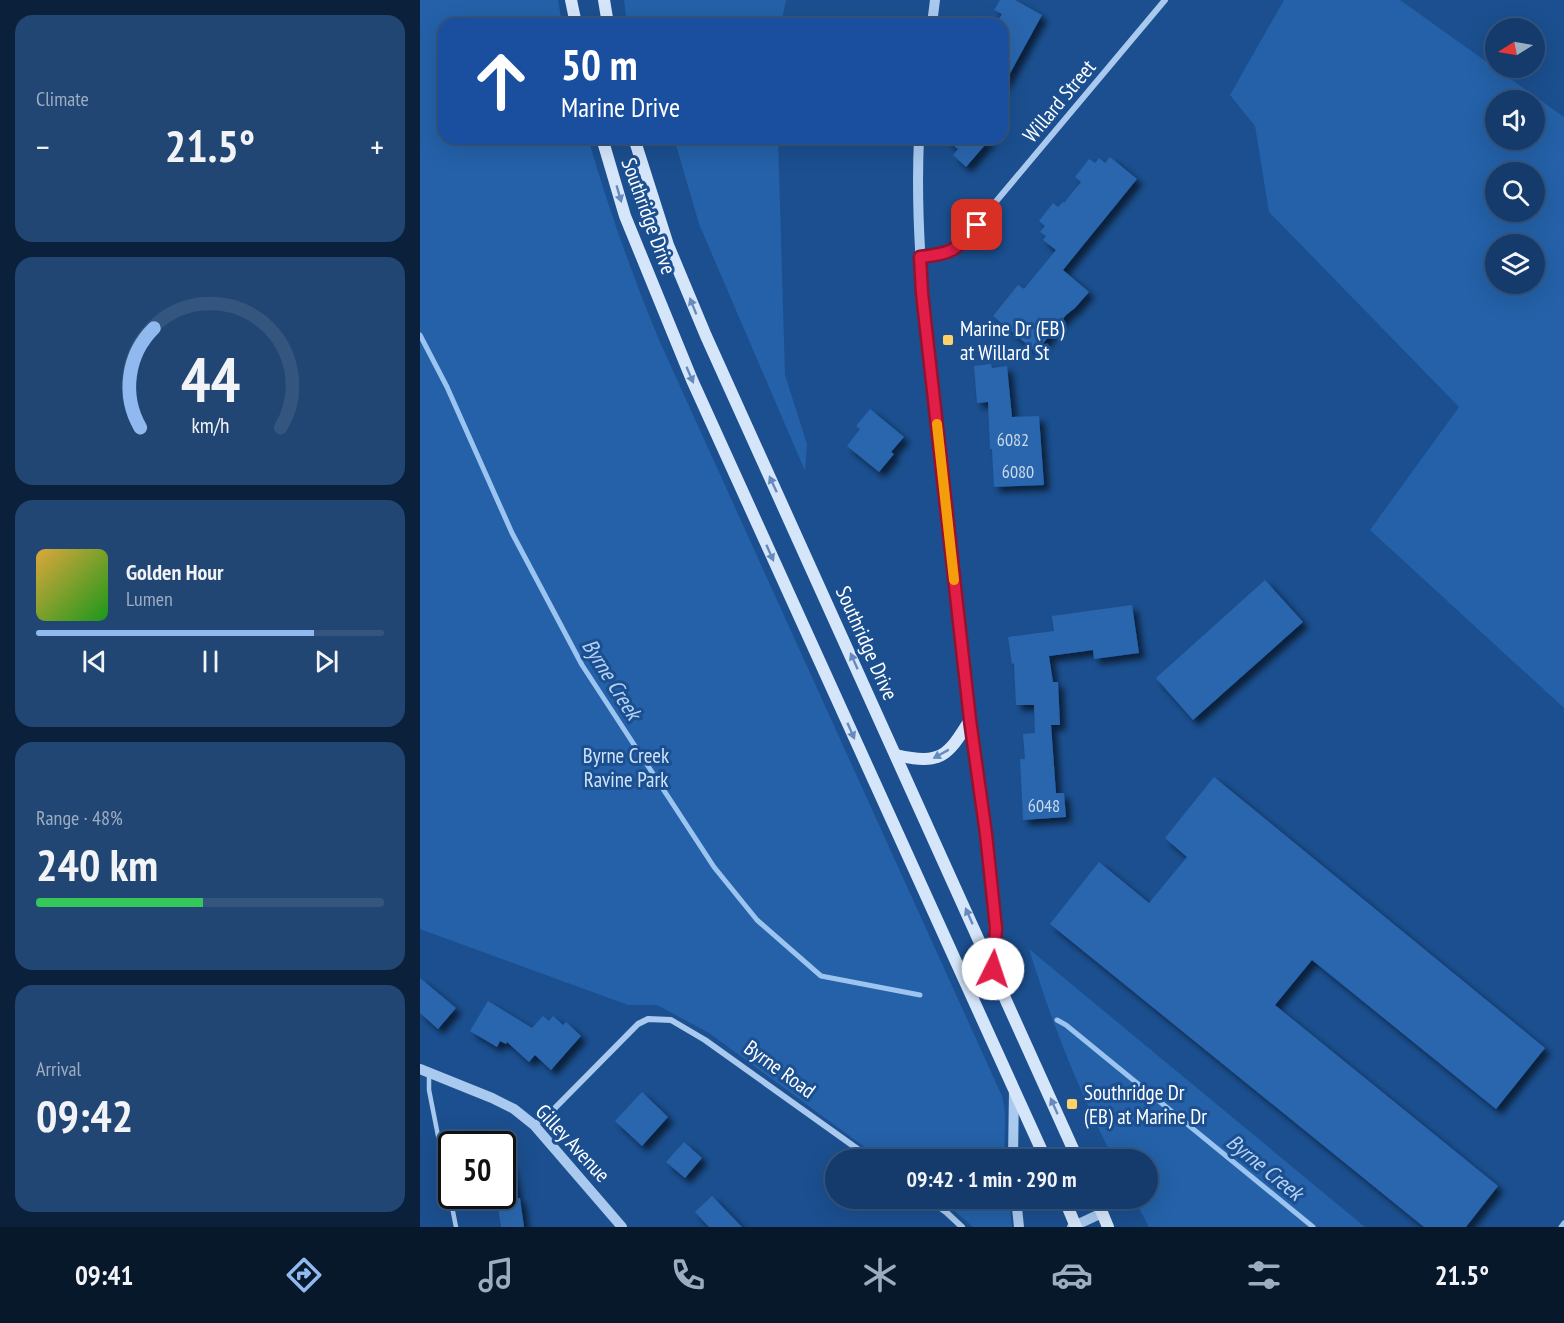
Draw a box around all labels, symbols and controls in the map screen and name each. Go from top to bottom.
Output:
north arrow [1485,18,1545,78]
map controls [1485,18,1545,294]
text: 50 m [561,37,638,92]
icon: ahead [462,42,540,120]
street label: Willard Street [1017,54,1102,148]
text: Climate [36,86,89,112]
text: Marine Drive [561,90,680,124]
button: sound [1485,90,1545,150]
text: 21.5° [165,116,255,174]
text: − [36,125,50,168]
text: + [370,125,384,168]
street label: Southridge Drive [615,154,683,278]
button: search [1485,162,1545,222]
one-way arrow [614,185,624,203]
pin [951,199,1002,250]
icon: arrive [960,208,993,241]
button: layers [1485,234,1545,294]
one-way arrow [688,297,698,315]
place label: Marine Dr (EB) at Willard St [960,315,1064,366]
marker: Marine Dr (EB) at Willard St [941,333,955,347]
text: 44 [180,338,240,419]
one-way arrow [685,367,695,385]
text: km/h [191,412,229,440]
house number: 6082 [997,428,1029,451]
house number: 6080 [1002,460,1034,483]
one-way arrow [769,475,778,492]
one-way arrow [766,545,775,562]
text: Golden Hour [126,558,224,586]
street label: Southridge Drive [830,582,904,704]
text: Lumen [126,586,173,612]
water label: Byrne Creek [576,633,649,727]
icon: previous [78,645,111,678]
icon: pause [194,645,227,678]
icon: next [310,645,343,678]
one-way arrow [850,653,859,670]
one-way arrow [847,722,856,739]
park label: Byrne Creek Ravine Park [583,742,669,793]
one-way arrow [932,749,949,759]
house number: 6048 [1028,794,1060,817]
text: Range · 48% [36,805,123,831]
text: 240 km [36,835,158,893]
one-way arrow [964,906,974,924]
position arrow [961,937,1025,1001]
street label: Byrne Road [739,1034,821,1104]
text: Arrival [36,1056,81,1082]
place label: Southridge Dr (EB) at Marine Dr [1084,1079,1207,1130]
text: 09:42 [36,1086,133,1144]
marker: Southridge Dr (EB) at Marine Dr [1065,1097,1079,1111]
street label: Gilley Avenue [530,1098,616,1188]
one-way arrow [1050,1098,1059,1115]
water label: Byrne Creek [1221,1128,1311,1208]
speed limit sign: 50 [438,1131,516,1209]
text: 09:42 · 1 min · 290 m [906,1165,1077,1193]
icon: directions [283,1254,325,1296]
icon: music [475,1254,517,1296]
icon: phone [667,1254,709,1296]
icon: climate [859,1254,901,1296]
icon: car [1051,1254,1093,1296]
icon: filters [1243,1254,1285,1296]
text: 09:41 [75,1258,133,1292]
text: 21.5° [1435,1258,1489,1292]

